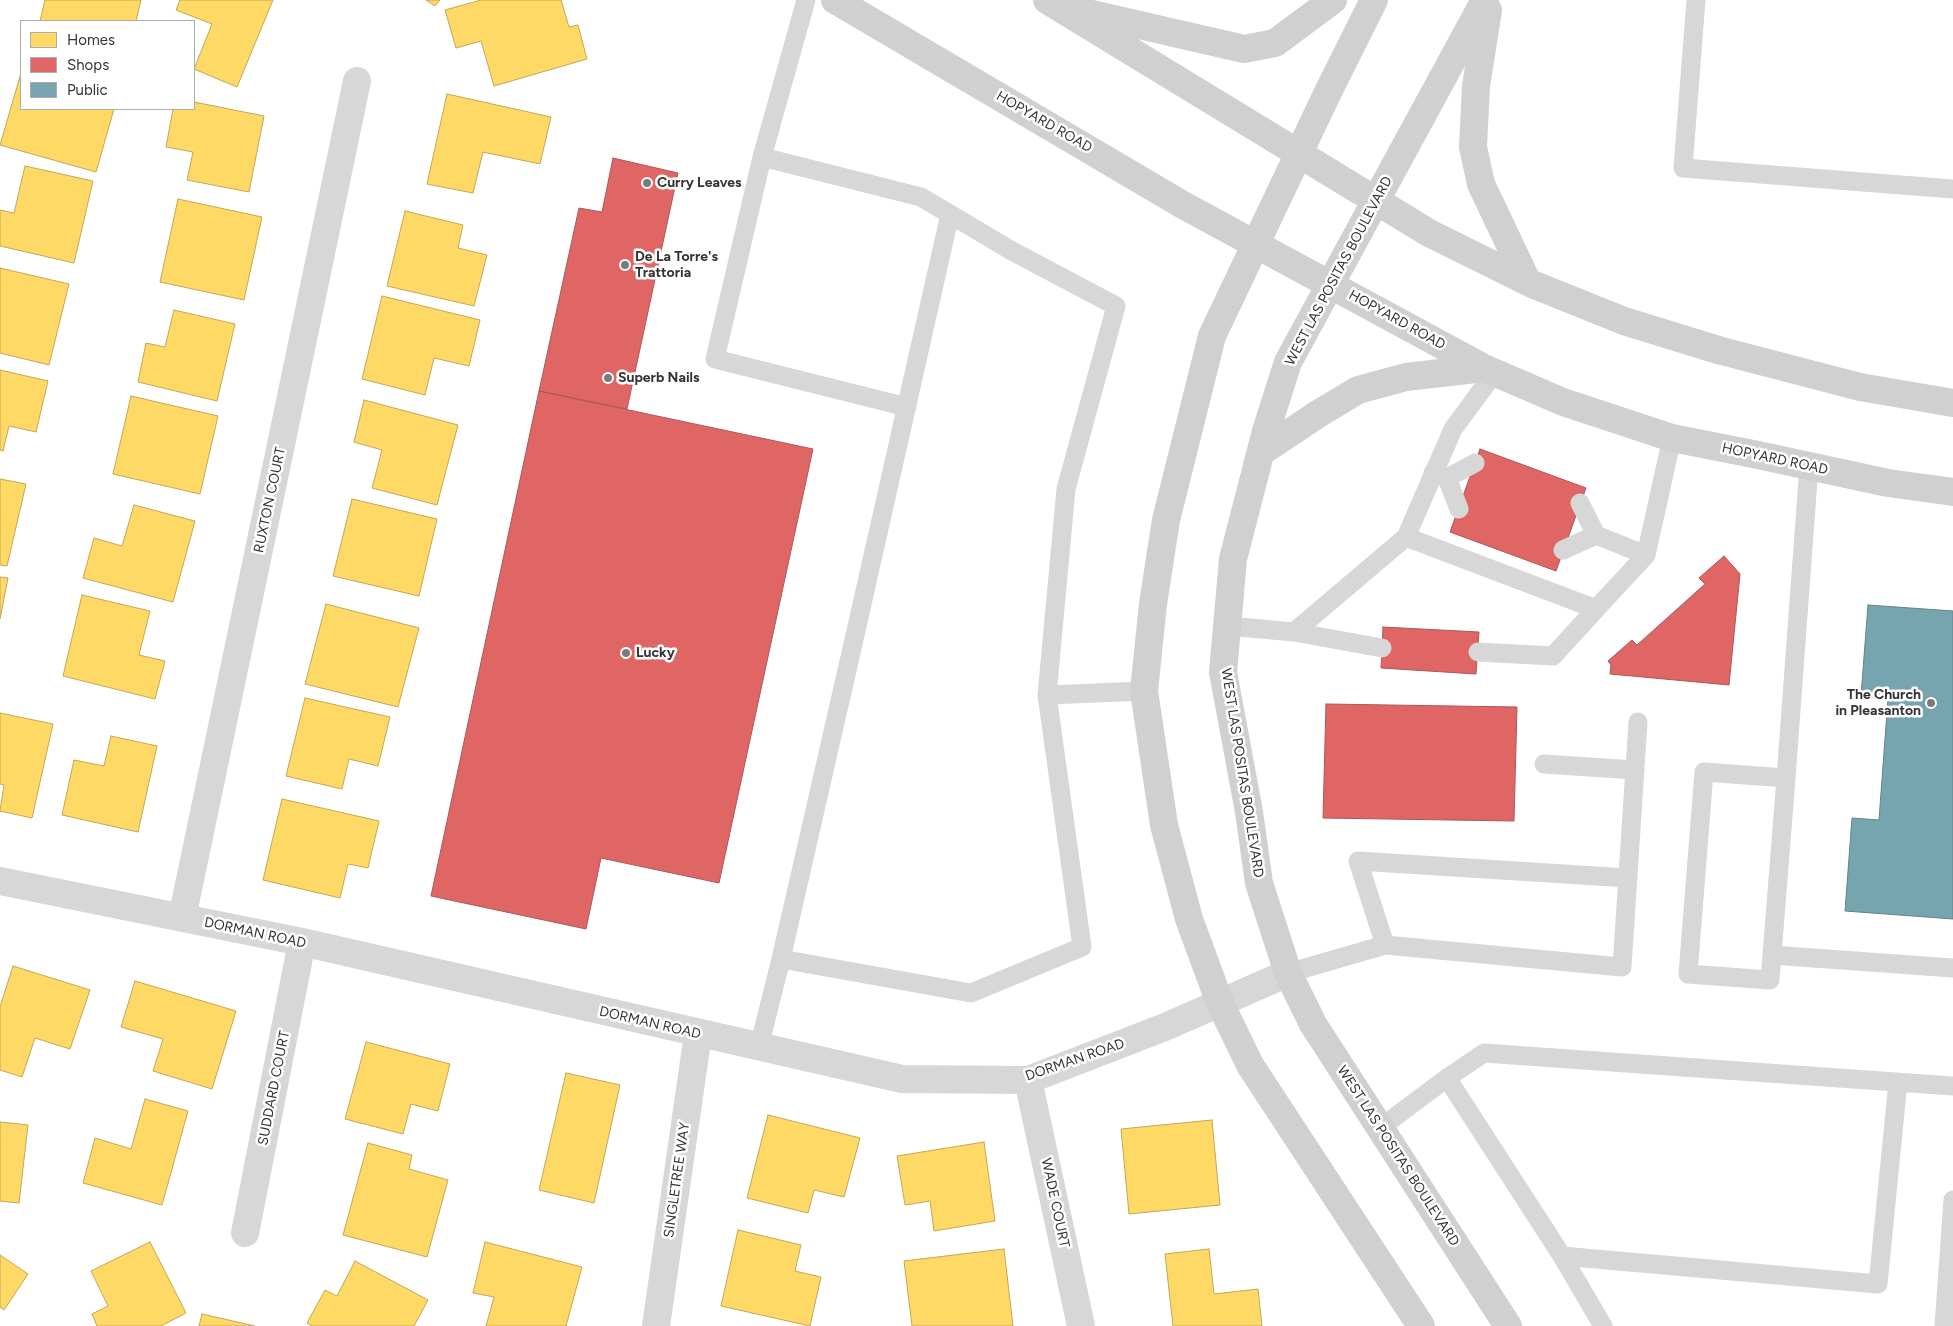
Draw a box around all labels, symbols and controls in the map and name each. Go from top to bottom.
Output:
legend [20,20,195,110]
text: Homes [67,31,115,49]
text: Shops [67,56,109,74]
text: Public [67,81,108,99]
street label: HOPYARD ROAD [993,88,1095,156]
street label: WEST LAS POSITAS BOULEVARD [1282,174,1396,368]
place label: Curry Leaves [657,175,741,191]
marker: Curry Leaves [641,177,653,189]
place label: De La Torre's Trattoria [635,249,718,282]
marker: De La Torre's Trattoria [619,259,631,271]
street label: HOPYARD ROAD [1346,286,1448,354]
place label: Superb Nails [618,370,700,386]
marker: Superb Nails [602,372,614,384]
street label: HOPYARD ROAD [1720,440,1830,478]
street label: RUXTON COURT [251,446,289,554]
place label: Lucky [636,645,675,661]
marker: Lucky [620,647,632,659]
street label: WEST LAS POSITAS BOULEVARD [1217,667,1267,879]
place label: The Church in Pleasanton [1835,687,1921,720]
marker: The Church in Pleasanton [1925,697,1937,709]
street label: DORMAN ROAD [203,914,307,952]
street label: DORMAN ROAD [598,1003,702,1043]
street label: SUDDARD COURT [255,1029,293,1147]
street label: DORMAN ROAD [1023,1035,1127,1085]
street label: WEST LAS POSITAS BOULEVARD [1333,1063,1463,1249]
street label: SINGLETREE WAY [661,1121,693,1239]
street label: WADE COURT [1037,1157,1073,1249]

